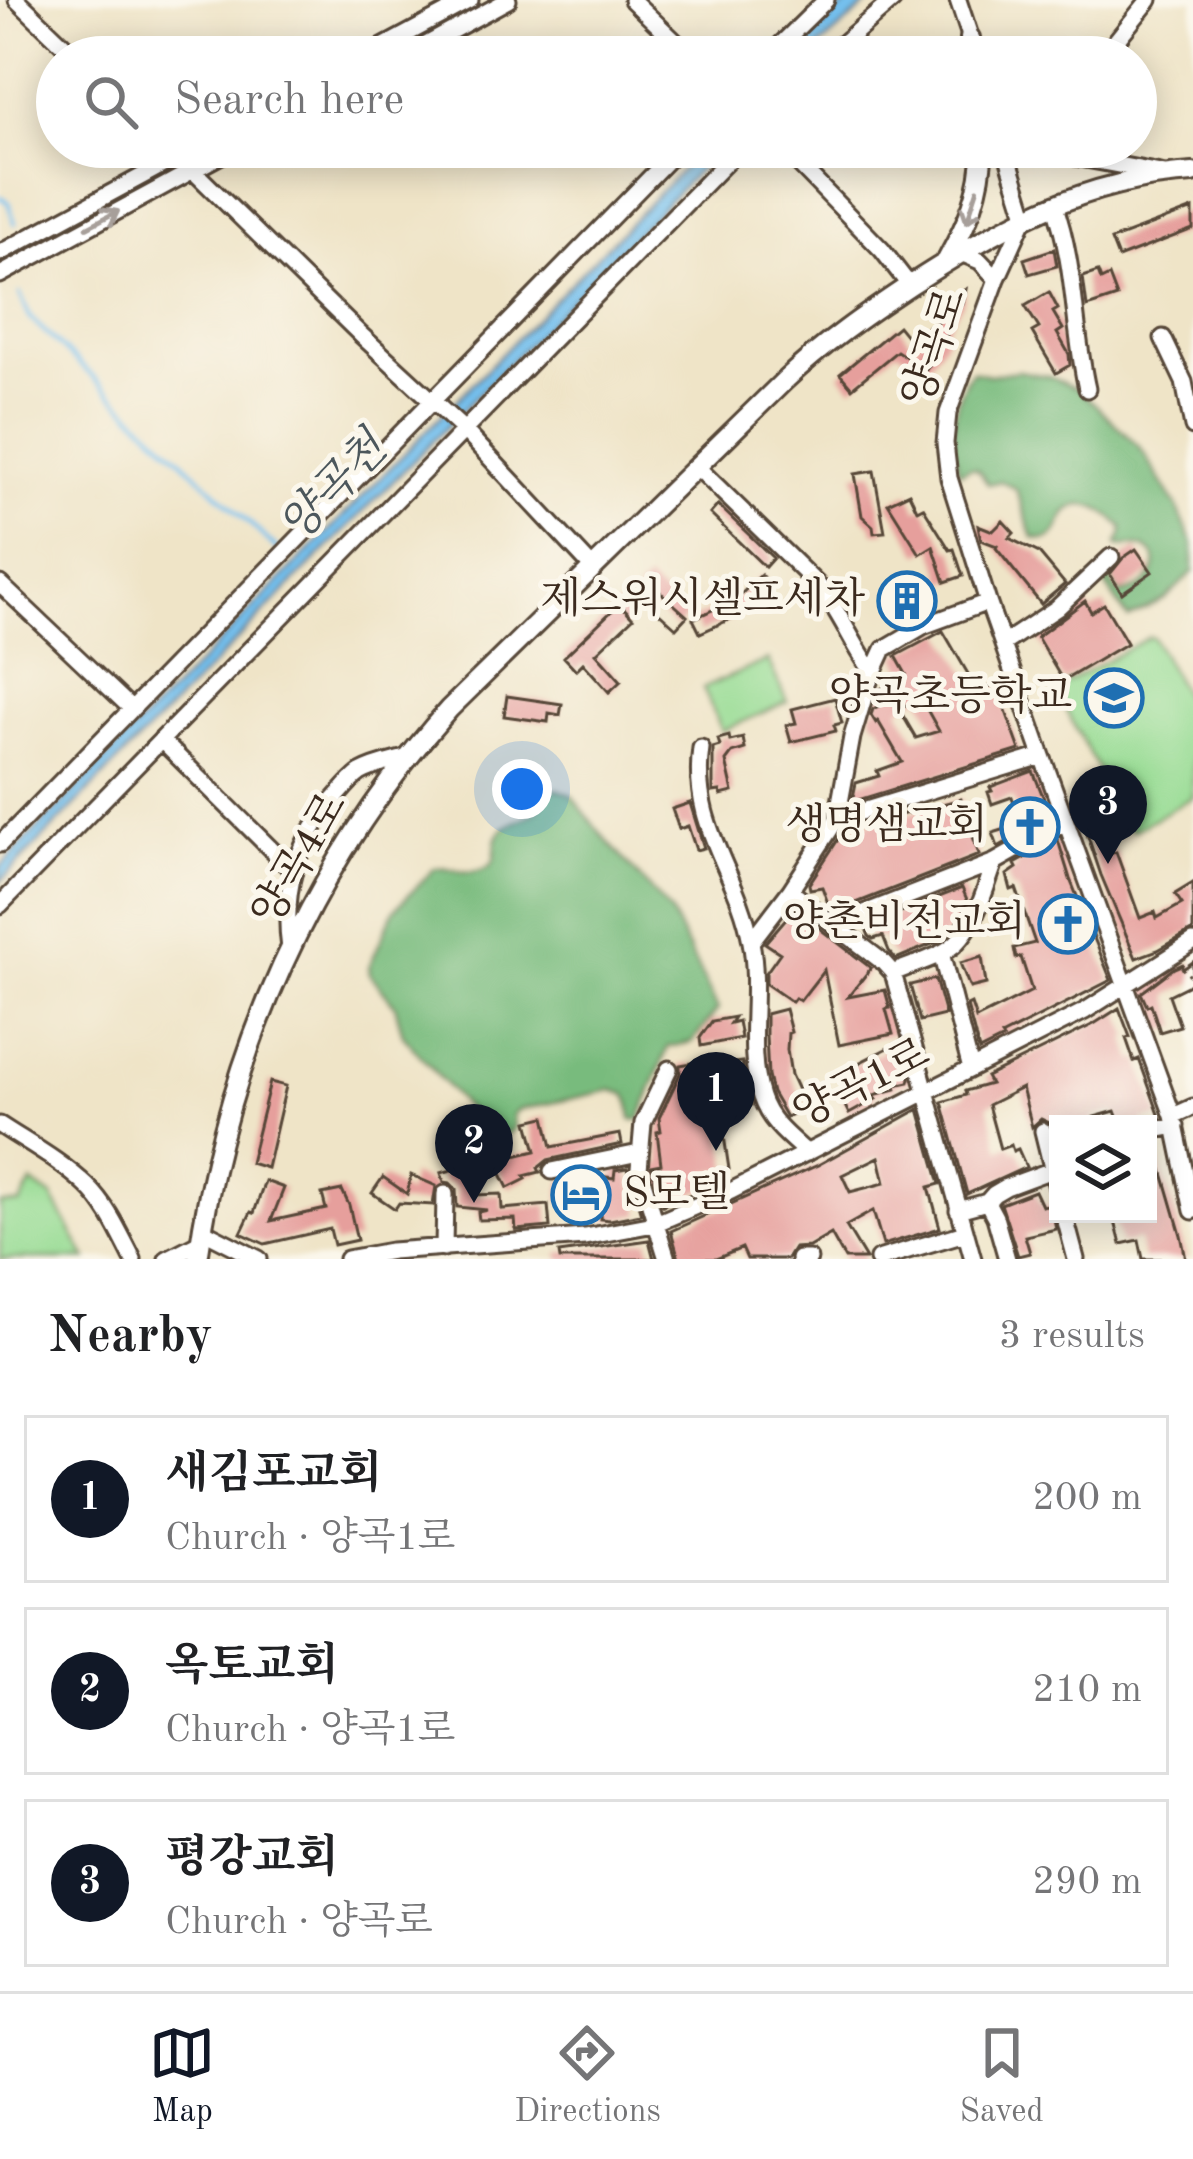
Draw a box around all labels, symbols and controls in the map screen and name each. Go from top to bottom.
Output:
search box [36,36,1157,168]
icon: search [78,69,144,135]
text: Search here [174,79,404,124]
one-way arrow [960,186,982,224]
one-way arrow [84,207,119,230]
street label: 양곡로 [893,282,975,412]
water label: 양곡천 [270,420,399,552]
building icon: 제스워시셀프세차 [876,570,938,632]
place label: 제스워시셀프세차 [540,576,865,622]
school or university icon: 양곡초등학교 [1083,667,1145,729]
place label: 양곡초등학교 [829,673,1072,719]
your location [492,759,552,819]
pin: 3 [1069,765,1147,864]
street label: 양곡4로 [243,784,356,934]
church icon: 생명샘교회 [999,796,1061,858]
place label: 생명샘교회 [785,802,988,848]
church icon: 양촌비전교회 [1037,893,1099,955]
place label: 양촌비전교회 [783,898,1026,945]
street label: 양곡1로 [786,1030,937,1137]
pin: 1 [677,1052,755,1151]
pin: 2 [435,1104,513,1203]
map controls [1049,1115,1157,1223]
button: layers [1049,1115,1157,1223]
hotel icon: S모텔 [550,1164,612,1226]
place label: S모텔 [623,1170,730,1216]
text: Nearby [48,1312,213,1363]
text: 3 results [999,1317,1145,1356]
text: 새김포교회 [165,1453,382,1498]
text: 1 [79,1479,101,1518]
text: 200 m [1032,1479,1142,1518]
text: Church · 양곡1로 [165,1519,456,1558]
text: 옥토교회 [165,1645,339,1690]
text: 2 [79,1671,101,1710]
text: 210 m [1032,1671,1142,1710]
text: Church · 양곡1로 [165,1711,456,1750]
text: 평강교회 [165,1837,339,1882]
text: 3 [79,1863,101,1902]
text: 290 m [1032,1863,1142,1902]
text: Church · 양곡로 [165,1903,433,1942]
tab: Map [149,2020,215,2133]
tab: Directions [514,2020,661,2133]
tab: Saved [960,2020,1044,2133]

